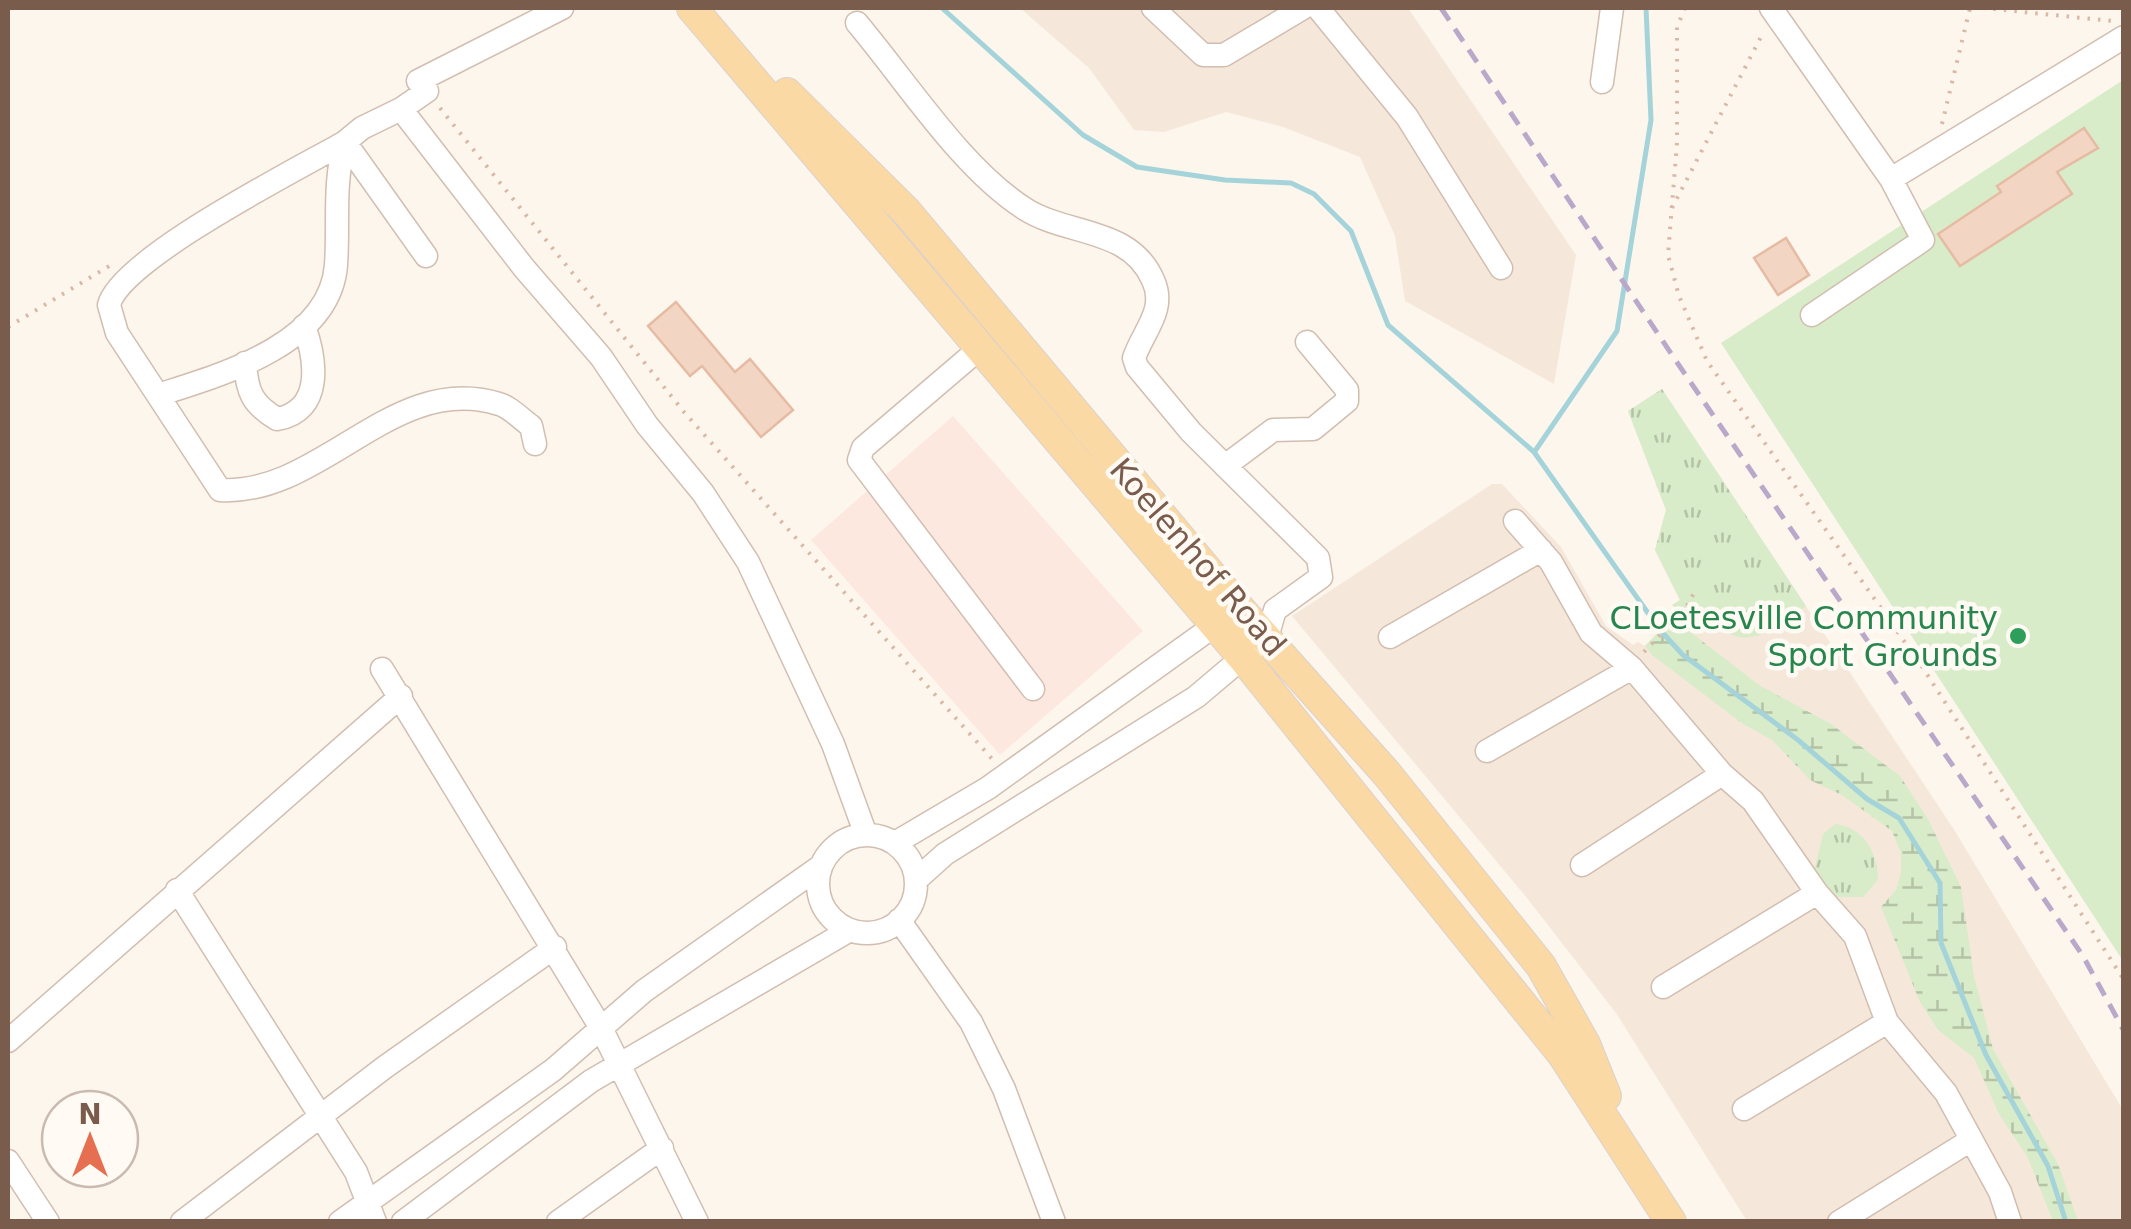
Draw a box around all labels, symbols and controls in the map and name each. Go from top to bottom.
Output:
street label: Koelenhof Road [1102,451,1294,663]
place label: CLoetesville Community Sport Grounds [1610,599,1998,674]
marker: CLoetesville Community Sport Grounds [2007,625,2029,647]
north arrow [40,1089,140,1189]
text: N [78,1098,102,1131]

